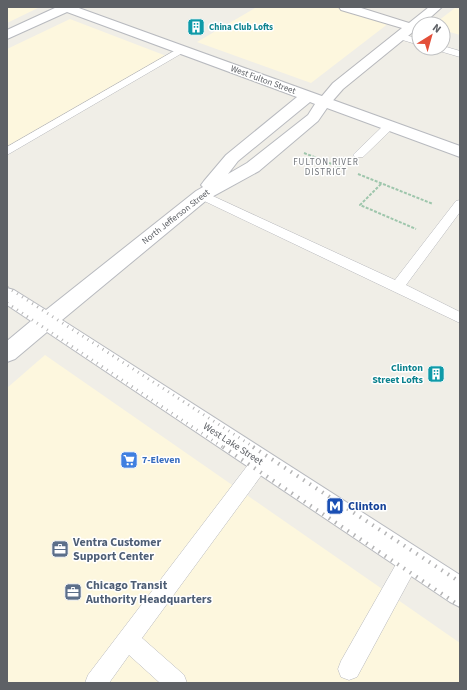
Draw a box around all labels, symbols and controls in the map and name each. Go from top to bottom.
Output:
north arrow [411,16,451,56]
building icon: China Club Lofts [186,17,206,37]
text: N [429,20,444,37]
place label: China Club Lofts [209,21,273,34]
street label: West Fulton Street [229,62,297,98]
district label: FULTON RIVER DISTRICT [293,156,359,179]
street label: North Jefferson Street [139,186,213,248]
place label: Clinton Street Lofts [372,361,424,387]
building icon: Clinton Street Lofts [426,364,446,384]
street label: West Lake Street [200,419,266,469]
supermarket icon: 7-Eleven [119,450,139,470]
place label: 7-Eleven [142,453,180,467]
metro station icon: Clinton [325,496,345,516]
place label: Clinton [348,498,387,515]
place label: Ventra Customer Support Center [72,534,162,565]
office icon: Ventra Customer Support Center [50,539,70,559]
place label: Chicago Transit Authority Headquarters [85,577,212,608]
office icon: Chicago Transit Authority Headquarters [63,582,83,602]

